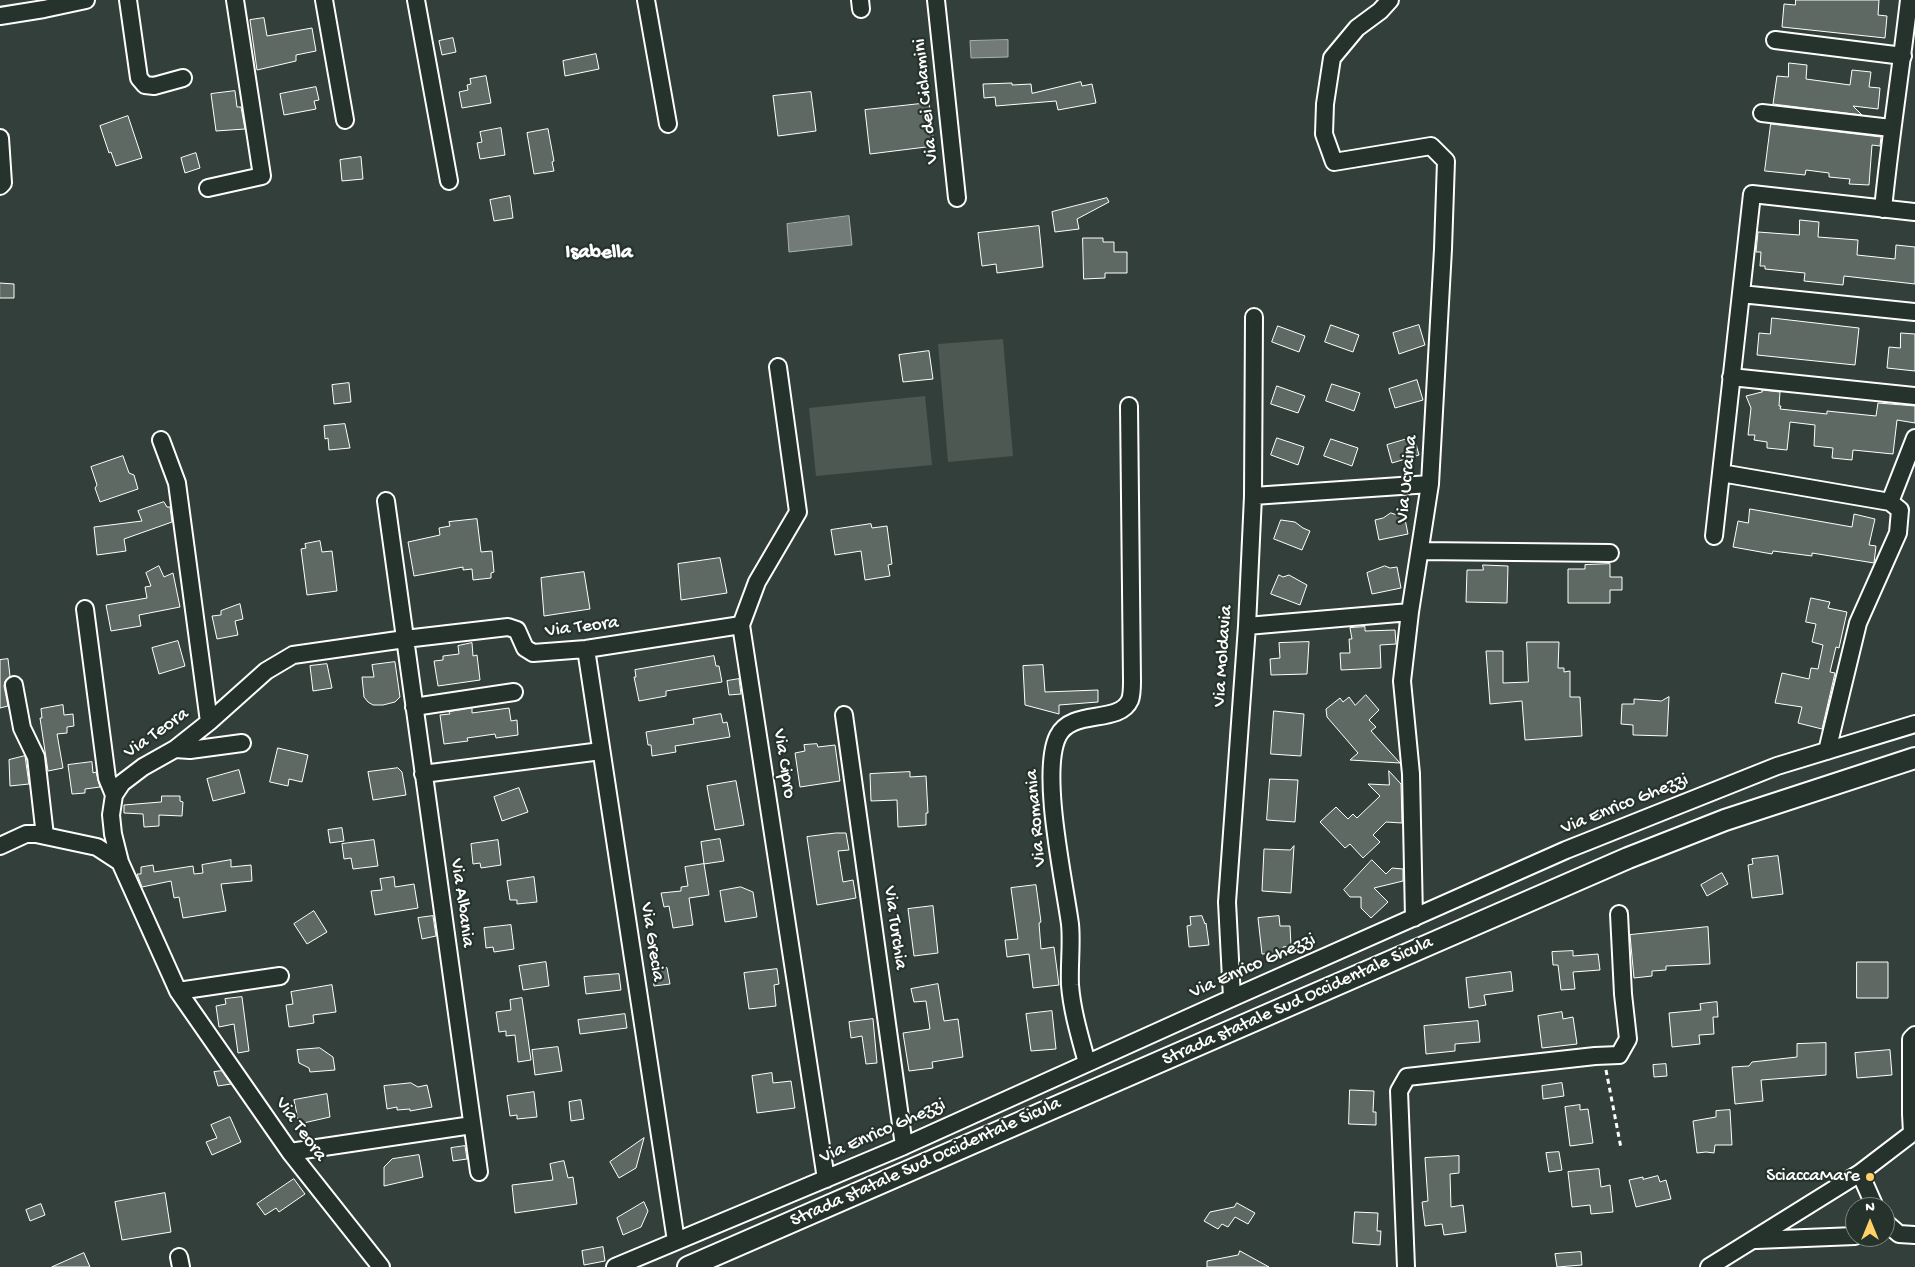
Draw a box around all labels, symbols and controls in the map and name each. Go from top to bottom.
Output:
street label: Via dei Ciclamini [909,37,945,165]
district label: Isabella [565,241,633,267]
street label: Via Ucraina [1392,434,1424,524]
street label: Via Moldavia [1209,604,1239,708]
street label: Via Teora [544,612,620,644]
street label: Via Teora [120,703,194,765]
street label: Via Cipro [766,728,800,800]
street label: Via Romania [1021,769,1053,867]
street label: Via Enrico Ghezzi [1558,769,1692,841]
street label: Via Albania [443,857,479,949]
street label: Via Turchia [877,885,911,971]
street label: Via Grecia [634,901,668,983]
street label: Via Enrico Ghezzi [1187,929,1319,1005]
street label: Strada statale Sud Occidentale Sicula [1159,932,1437,1072]
street label: Via Teora [269,1093,331,1167]
street label: Strada statale Sud Occidentale Sicula [787,1093,1065,1233]
street label: Via Enrico Ghezzi [817,1094,949,1170]
place label: SciaccaMare [1766,1166,1860,1188]
marker: SciaccaMare [1864,1171,1876,1183]
north arrow [1845,1197,1895,1247]
text: N [1865,1199,1875,1216]

